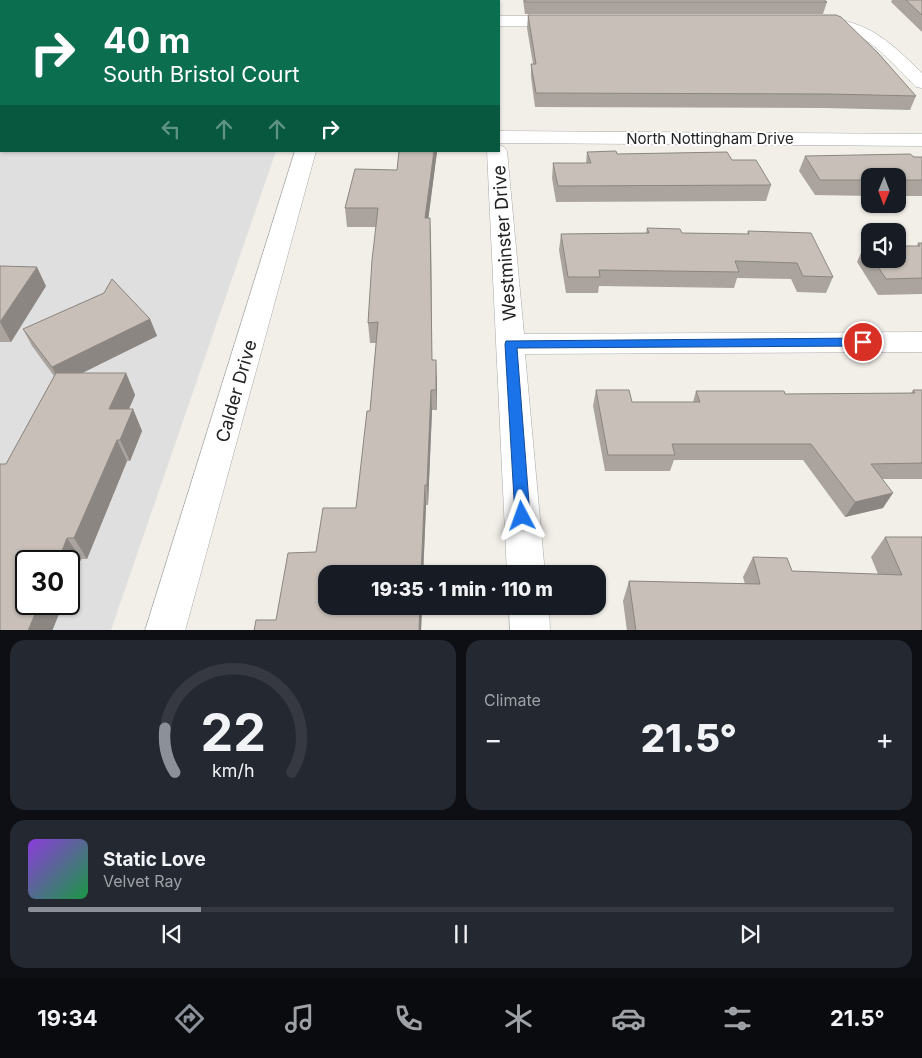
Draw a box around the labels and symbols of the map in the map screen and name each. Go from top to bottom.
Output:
street label: North Nottingham Drive [626,129,794,148]
street label: Westminster Drive [488,165,520,321]
north arrow [861,168,906,212]
pin [842,321,884,363]
street label: Calder Drive [211,337,261,445]
position arrow [495,489,547,541]
speed limit sign: 30 [15,550,80,615]

